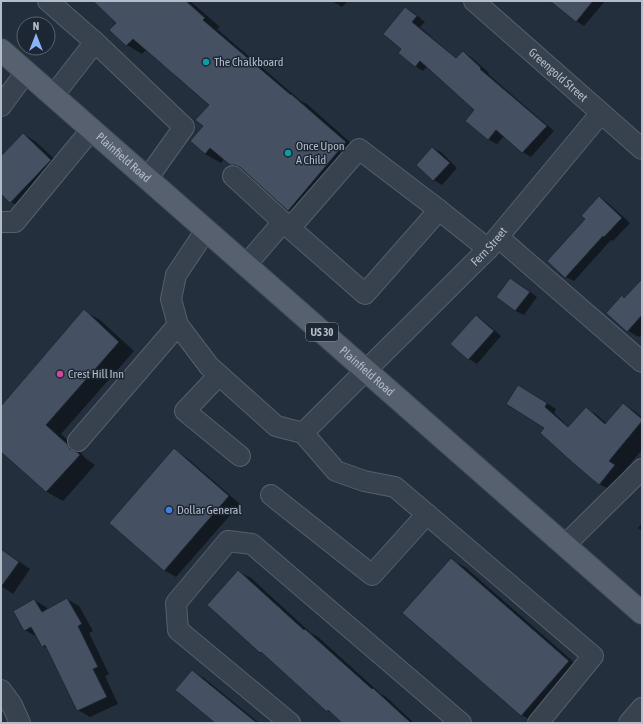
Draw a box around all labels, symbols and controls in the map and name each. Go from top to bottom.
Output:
north arrow [16,16,56,56]
text: N [33,20,39,32]
street label: Greengold Street [526,45,591,105]
place label: The Chalkboard [214,55,283,69]
marker: The Chalkboard [201,57,211,67]
street label: Plainfield Road [93,130,154,185]
place label: Once Upon A Child [296,139,345,167]
marker: Once Upon A Child [283,148,293,158]
street label: Fern Street [468,224,510,269]
road number: US 30 [306,323,338,341]
street label: Plainfield Road [337,344,397,399]
place label: Crest Hill Inn [68,367,124,381]
marker: Crest Hill Inn [55,369,65,379]
place label: Dollar General [177,503,242,517]
marker: Dollar General [164,505,174,515]

